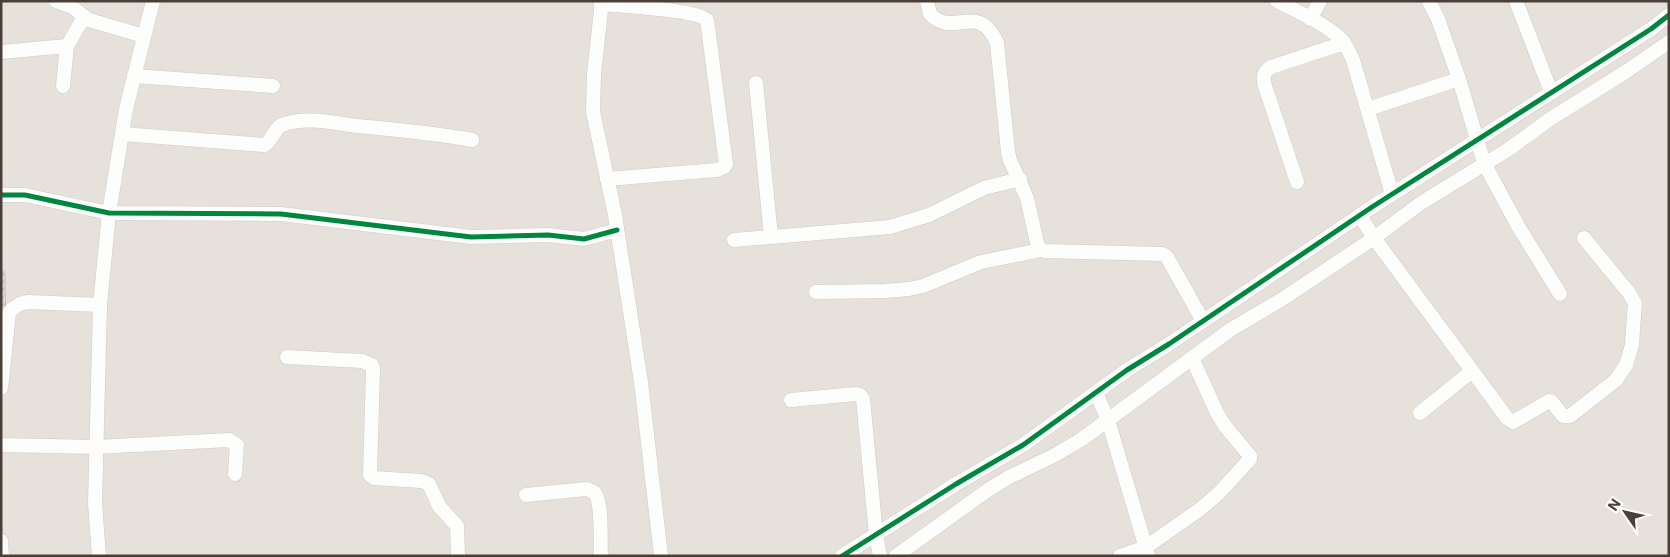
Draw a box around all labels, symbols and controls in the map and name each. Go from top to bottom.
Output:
north arrow [1600,487,1650,537]
text: N [1604,495,1624,514]

